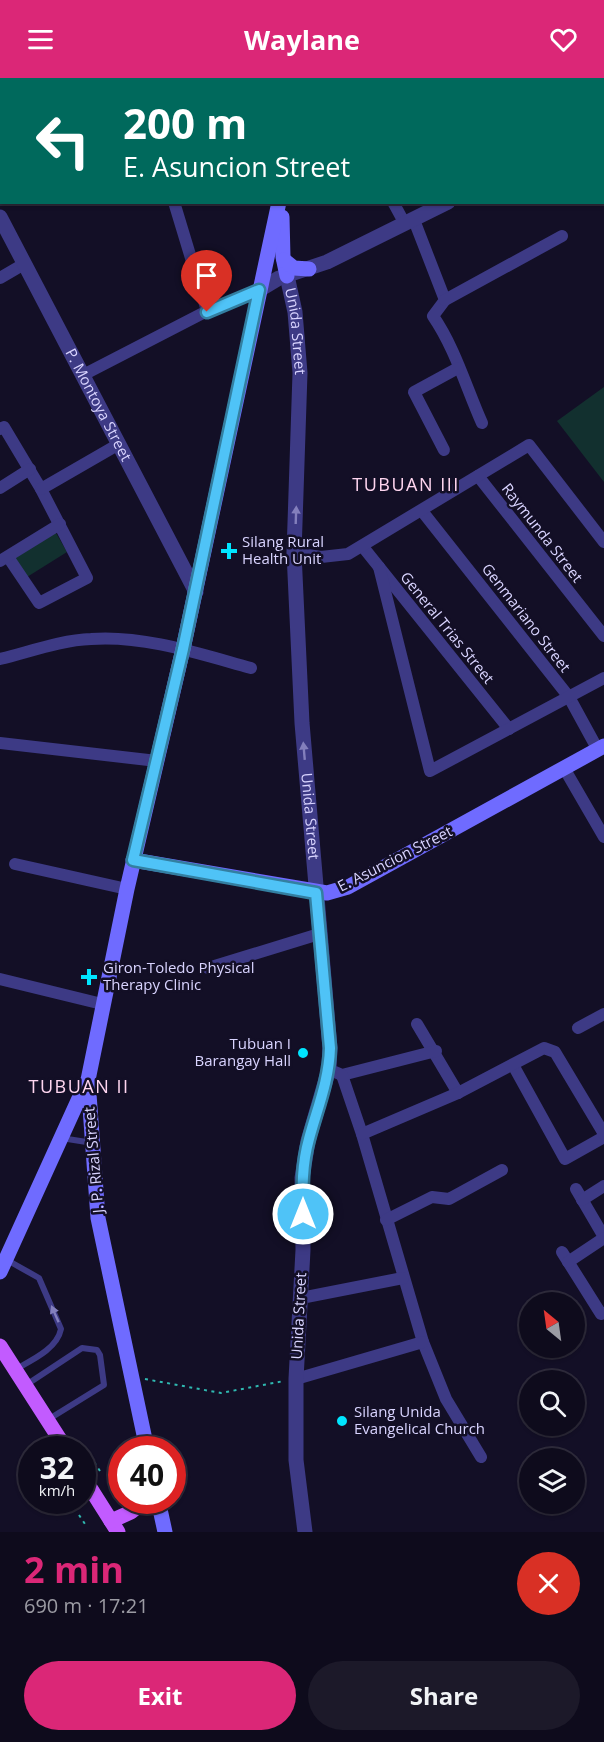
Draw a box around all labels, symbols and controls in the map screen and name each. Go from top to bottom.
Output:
text: Waylane [244,21,360,58]
icon: menu [24,23,57,56]
icon: heart [547,23,580,56]
text: 200 m [123,94,247,151]
icon: left [24,102,102,180]
text: E. Asuncion Street [123,148,350,185]
pin [181,250,232,312]
icon: arrive [190,259,223,292]
street label: Unida Street [281,286,311,375]
street label: P. Montoya Street [61,345,137,464]
district label: TUBUAN III [352,472,460,496]
street label: Raymunda Street [498,479,588,586]
one-way arrow [291,505,300,524]
place label: Silang Rural Health Unit [242,531,324,568]
marker: Silang Rural Health Unit [220,542,238,560]
street label: Genmariano Street [478,559,576,676]
street label: General Trias Street [396,567,499,688]
one-way arrow [300,742,309,761]
street label: Unida Street [297,772,325,861]
street label: E. Asuncion Street [334,821,455,896]
place label: Giron-Toledo Physical Therapy Clinic [103,957,254,994]
marker: Giron-Toledo Physical Therapy Clinic [80,968,98,986]
place label: Tubuan I Barangay Hall [194,1033,291,1070]
marker: Tubuan I Barangay Hall [296,1046,310,1060]
district label: TUBUAN II [29,1074,129,1098]
street label: J. P. Rizal Street [78,1106,108,1216]
position arrow [271,1182,335,1246]
street label: Unida Street [286,1272,310,1360]
north arrow [519,1292,585,1358]
map controls [519,1292,585,1514]
one-way arrow [50,1304,60,1322]
button: search [519,1370,585,1436]
place label: Silang Unida Evangelical Church [354,1401,485,1438]
marker: Silang Unida Evangelical Church [335,1414,349,1428]
speed limit sign: 40 [108,1436,186,1514]
text: 32 [40,1447,74,1488]
button: layers [519,1448,585,1514]
text: km/h [39,1480,75,1500]
text: 2 min [24,1545,124,1594]
button: close [517,1552,580,1615]
text: 690 m · 17:21 [24,1592,149,1619]
button: Exit [24,1661,296,1730]
button: Share [308,1661,580,1730]

